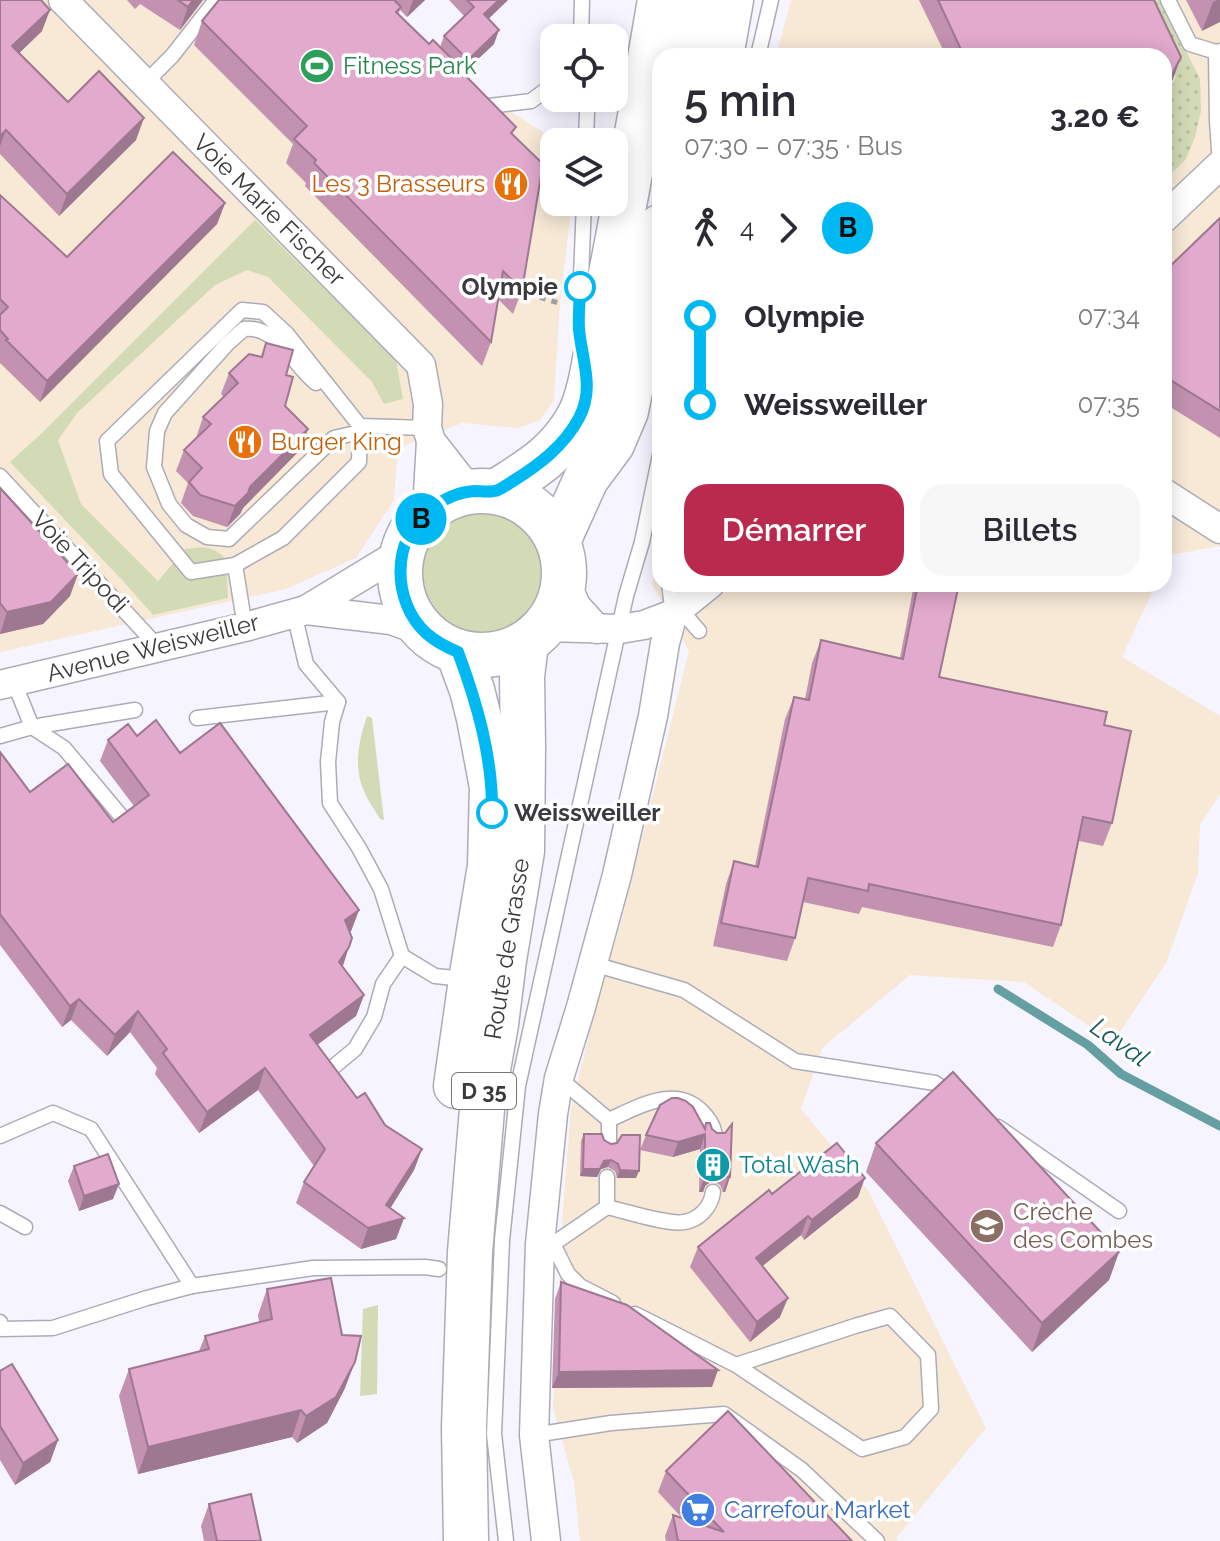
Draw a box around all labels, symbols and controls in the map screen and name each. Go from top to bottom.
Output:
map controls [540,24,628,216]
button: locate [540,24,628,112]
sports icon: Fitness Park [298,47,336,85]
place label: Fitness Park [343,51,477,80]
text: 5 min [684,75,797,126]
text: 3.20 € [1050,99,1140,134]
street label: Voie Marie Fischer [187,128,352,292]
button: layers [540,128,628,216]
text: 07:30 – 07:35 · Bus [684,131,902,161]
restaurant icon: Les 3 Brasseurs [492,165,530,203]
place label: Les 3 Brasseurs [312,169,485,198]
icon: walk [684,206,728,250]
icon: forward [766,206,810,250]
text: B [838,211,857,244]
text: 4 [740,213,754,243]
place label: Olympie [462,272,558,301]
marker: Olympie [565,272,595,302]
text: Olympie [744,299,865,334]
text: 07:34 [1077,301,1140,331]
text: Weissweiller [744,387,927,422]
text: 07:35 [1077,389,1140,419]
restaurant icon: Burger King [226,423,264,461]
place label: Burger King [271,427,402,456]
button: Démarrer [684,484,904,576]
button: Billets [920,484,1140,576]
line badge: B [395,493,447,545]
text: B [411,502,431,535]
street label: Voie Tripodi [26,505,135,619]
street label: Avenue Weisweiller [44,607,263,688]
marker: Weissweiller [477,798,507,828]
place label: Weissweiller [514,798,661,827]
street label: Route de Grasse [478,856,535,1042]
water label: Laval [1085,1011,1155,1073]
road number: D 35 [452,1073,516,1109]
building icon: Total Wash [694,1146,732,1184]
place label: Total Wash [739,1150,860,1179]
place label: Crèche des Combes [1013,1197,1153,1254]
school or university icon: Crèche des Combes [968,1207,1006,1245]
supermarket icon: Carrefour Market [679,1491,717,1529]
place label: Carrefour Market [724,1495,911,1524]

